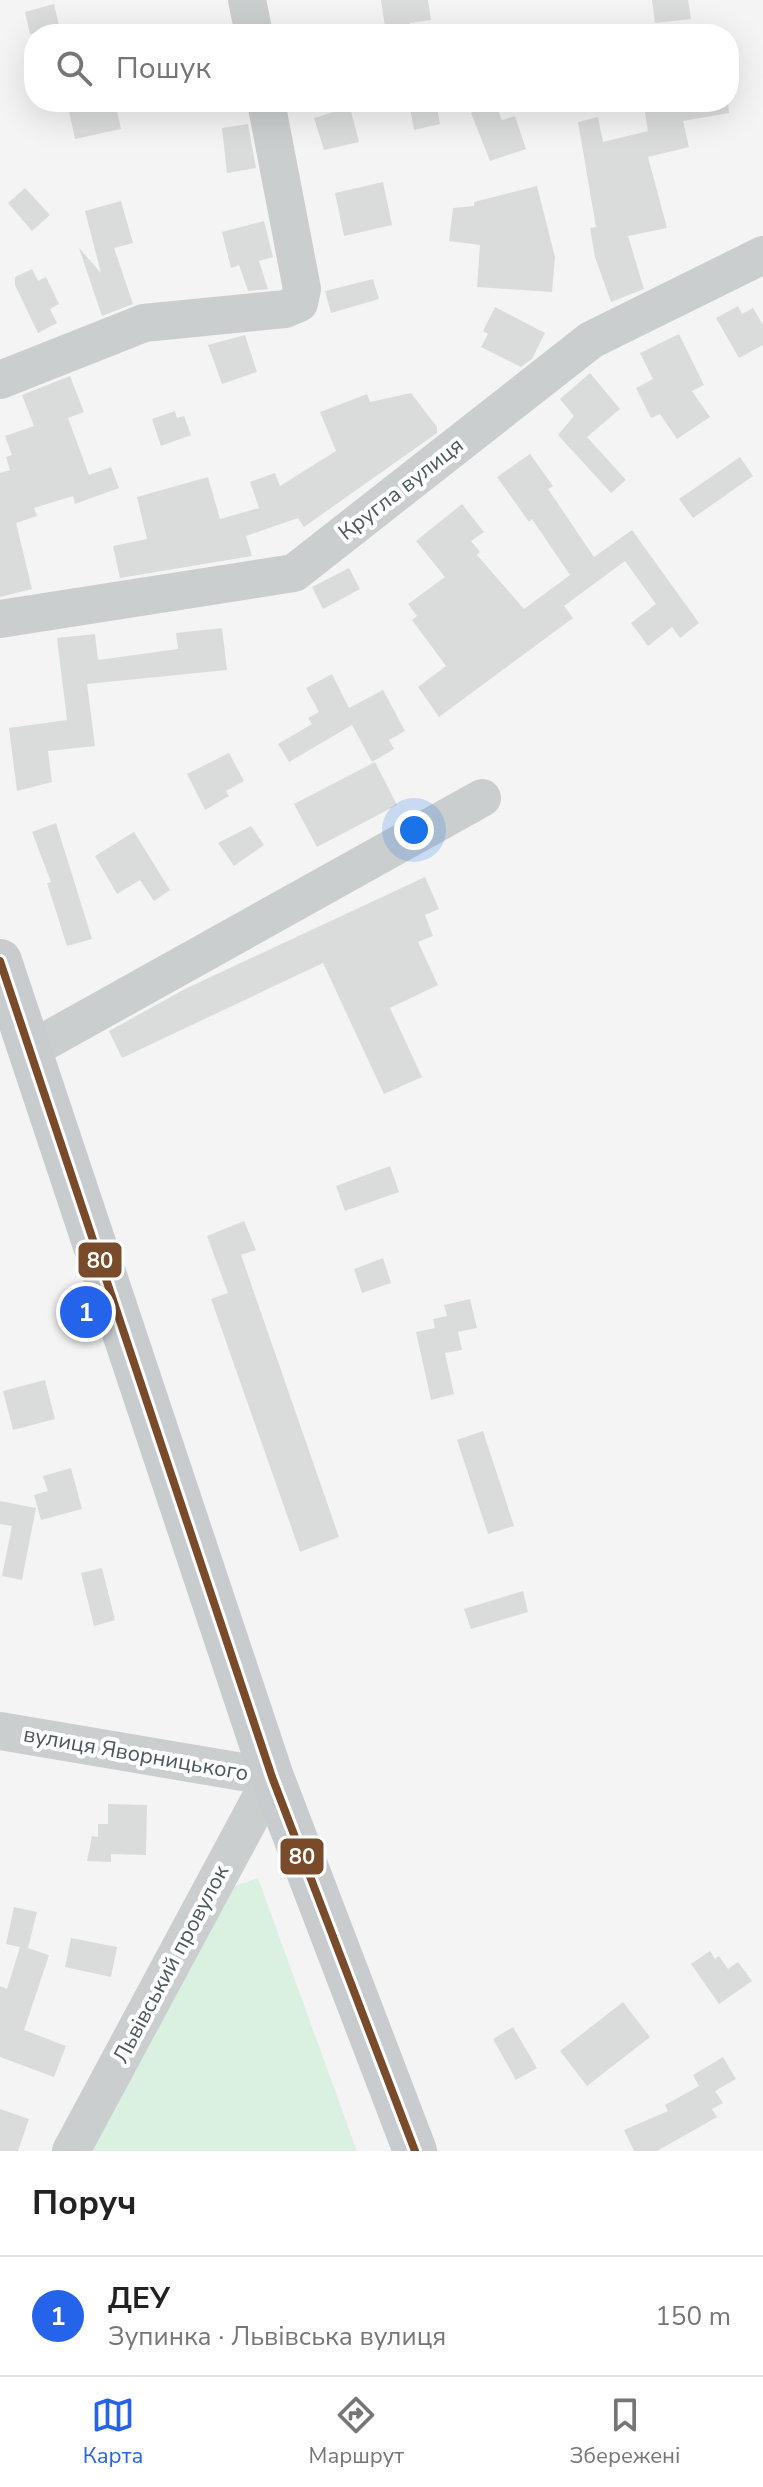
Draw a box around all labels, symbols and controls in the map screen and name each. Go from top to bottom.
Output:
search box [24,24,739,112]
icon: search [52,46,96,90]
text: Пошук [116,48,211,89]
street label: Кругла вулиця [332,431,470,547]
your location [394,810,434,850]
line badge: 80 [77,1241,123,1279]
text: 80 [87,1246,113,1276]
pin: 1 [60,1282,112,1342]
street label: вулиця Яворницького [21,1719,251,1789]
line badge: 80 [279,1837,325,1876]
text: 80 [289,1842,315,1872]
street label: Львівський провулок [106,1859,236,2068]
text: Поруч [32,2180,137,2226]
text: ДЕУ [108,2278,170,2319]
text: 1 [50,2299,66,2334]
text: 150 m [655,2299,731,2334]
text: Зупинка · Львівська вулиця [108,2319,446,2354]
tab: Карта [83,2393,143,2471]
tab: Маршрут [309,2393,404,2471]
tab: Збережені [569,2393,680,2471]

